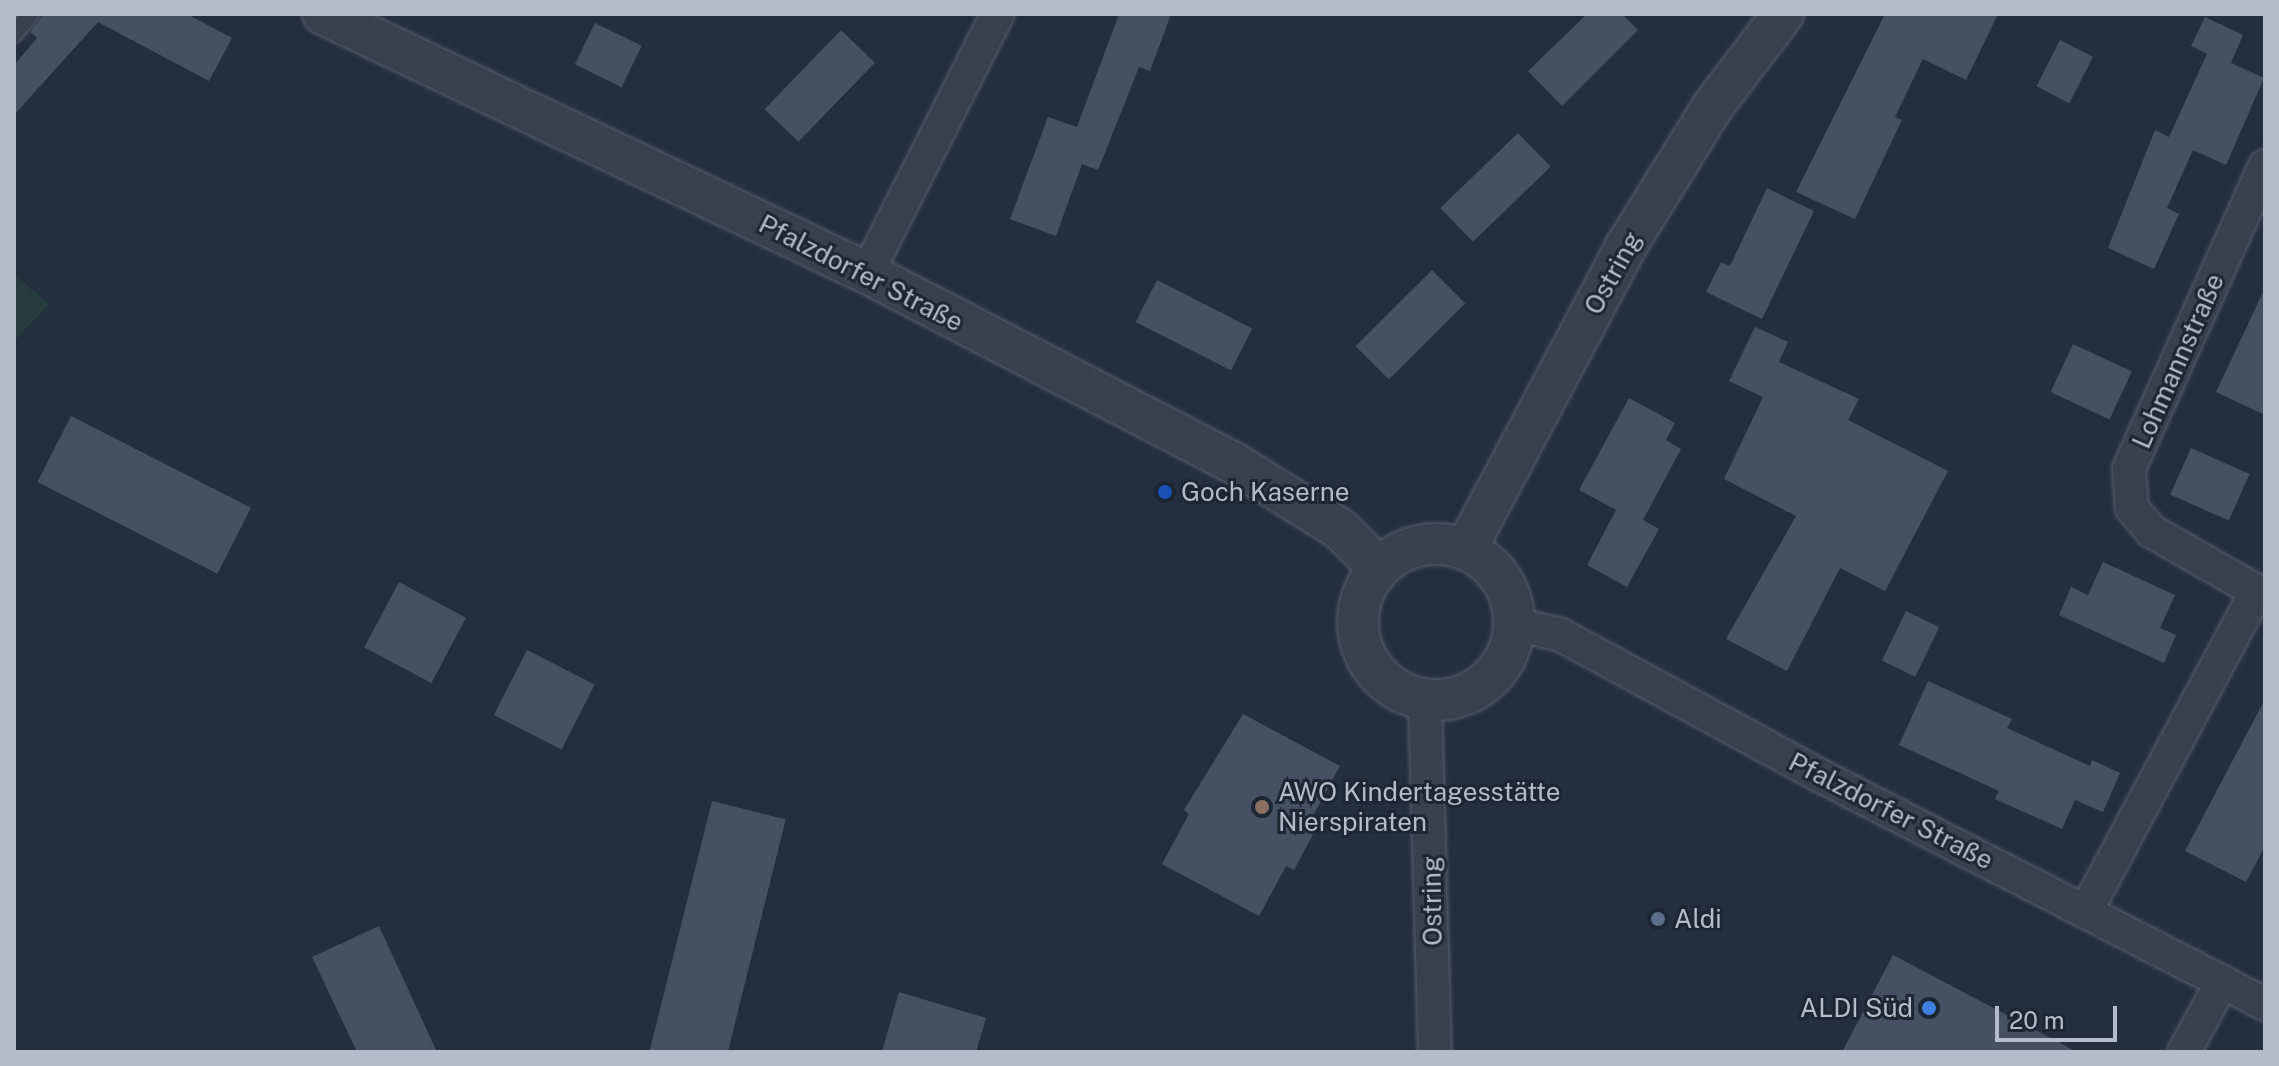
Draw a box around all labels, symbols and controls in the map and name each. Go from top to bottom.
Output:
street label: Pfalzdorfer Straße [754,208,968,338]
street label: Ostring [1578,226,1648,320]
street label: Lohmannstraße [2126,269,2230,453]
place label: Goch Kaserne [1181,476,1350,508]
marker: Goch Kaserne [1156,483,1174,501]
street label: Pfalzdorfer Straße [1784,746,1998,876]
place label: AWO Kindertagesstätte Nierspiraten [1278,776,1561,838]
marker: AWO Kindertagesstätte Nierspiraten [1253,798,1271,816]
street label: Ostring [1416,856,1448,946]
place label: Aldi [1674,903,1722,935]
marker: Aldi [1649,910,1667,928]
scale bar [1999,990,2121,1040]
place label: ALDI Süd [1800,992,1913,1024]
marker: ALDI Süd [1920,999,1938,1017]
text: 20 m [2009,1006,2065,1034]

